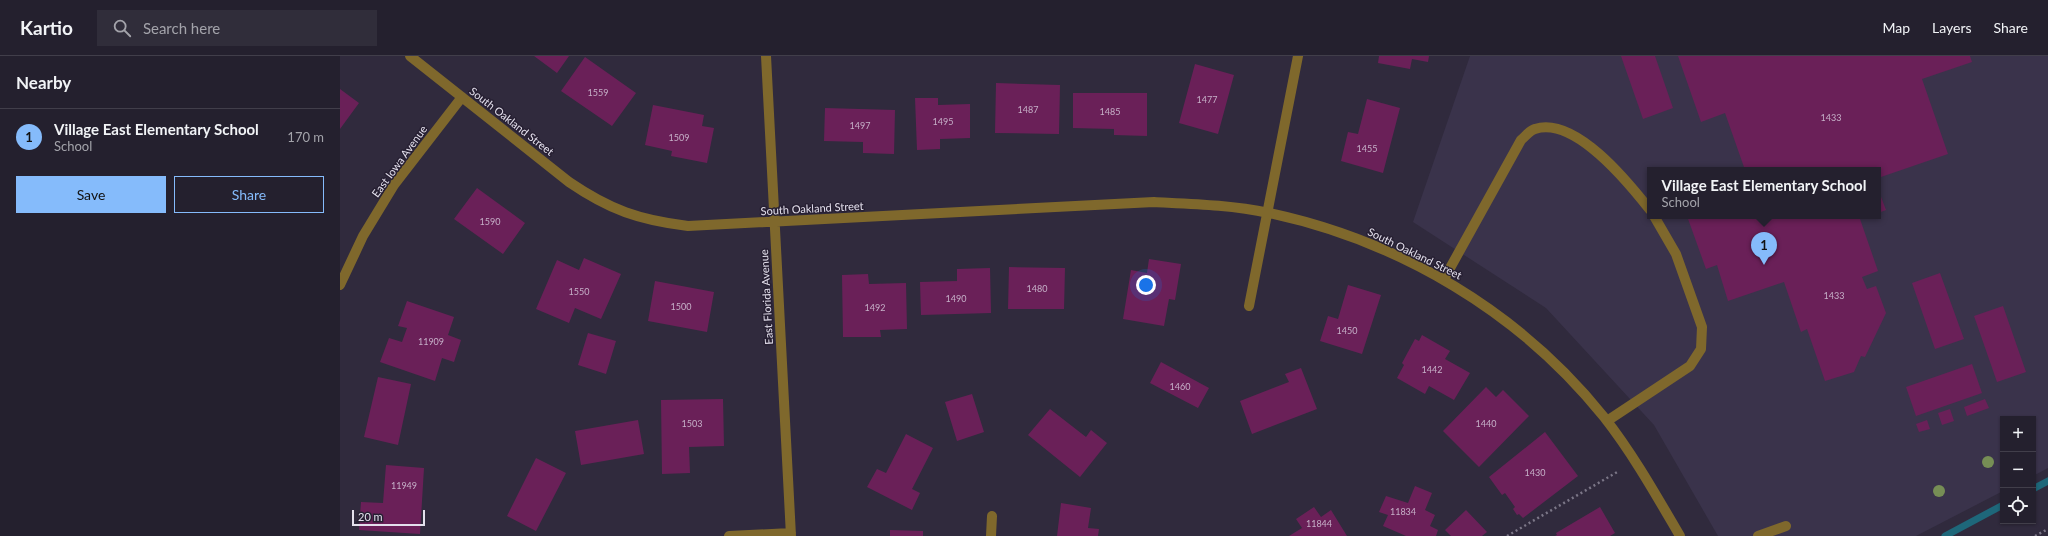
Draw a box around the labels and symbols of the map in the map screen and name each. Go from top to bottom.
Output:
street label: South Oakland Street [467,84,557,158]
house number: 1559 [588,87,608,98]
house number: 1477 [1197,94,1217,105]
house number: 1487 [1018,104,1038,115]
house number: 1485 [1100,106,1120,117]
house number: 1433 [1821,112,1841,123]
house number: 1495 [933,116,953,127]
house number: 1497 [850,120,870,131]
street label: East Iowa Avenue [369,123,429,199]
house number: 1509 [669,132,689,143]
house number: 1455 [1357,143,1377,154]
street label: South Oakland Street [760,199,864,217]
house number: 1590 [480,216,500,227]
street label: South Oakland Street [1366,225,1464,281]
pin: 1 [1751,232,1777,265]
street label: East Florida Avenue [757,249,775,345]
your location [1136,275,1156,295]
house number: 1480 [1027,283,1047,294]
house number: 1550 [569,286,589,297]
house number: 1433 [1824,290,1844,301]
house number: 1490 [946,293,966,304]
house number: 1500 [671,301,691,312]
house number: 1492 [865,302,885,313]
house number: 1450 [1337,325,1357,336]
house number: 11909 [418,336,444,347]
house number: 1442 [1422,364,1442,375]
house number: 1460 [1170,381,1190,392]
house number: 1503 [682,418,702,429]
house number: 1440 [1476,418,1496,429]
house number: 1430 [1525,467,1545,478]
house number: 11949 [391,480,417,491]
house number: 11834 [1390,506,1416,517]
scale bar [352,508,425,527]
house number: 11844 [1306,518,1332,529]

